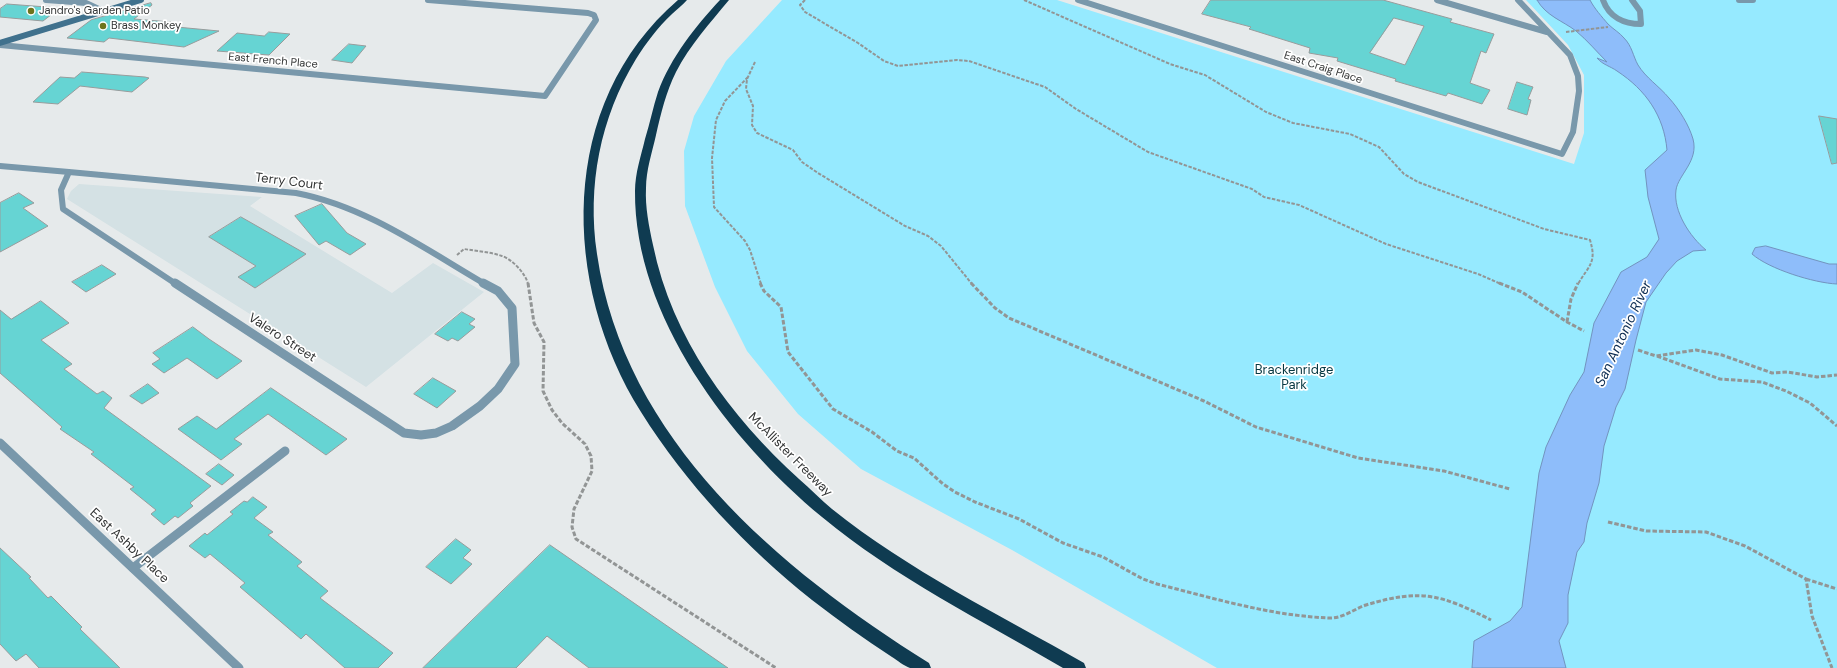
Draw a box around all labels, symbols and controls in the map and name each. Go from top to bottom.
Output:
place label: Jandro's Garden Patio [39,4,150,18]
marker: Jandro's Garden Patio [26,6,36,16]
place label: Brass Monkey [111,19,181,33]
marker: Brass Monkey [98,21,108,31]
street label: East Craig Place [1282,49,1364,87]
street label: East French Place [228,51,318,71]
street label: Terry Court [254,170,324,194]
water label: San Antonio River [1592,278,1656,390]
street label: Valero Street [245,310,319,366]
park label: Brackenridge Park [1255,363,1333,394]
street label: McAllister Freeway [745,410,835,500]
street label: East Ashby Place [86,505,172,587]

